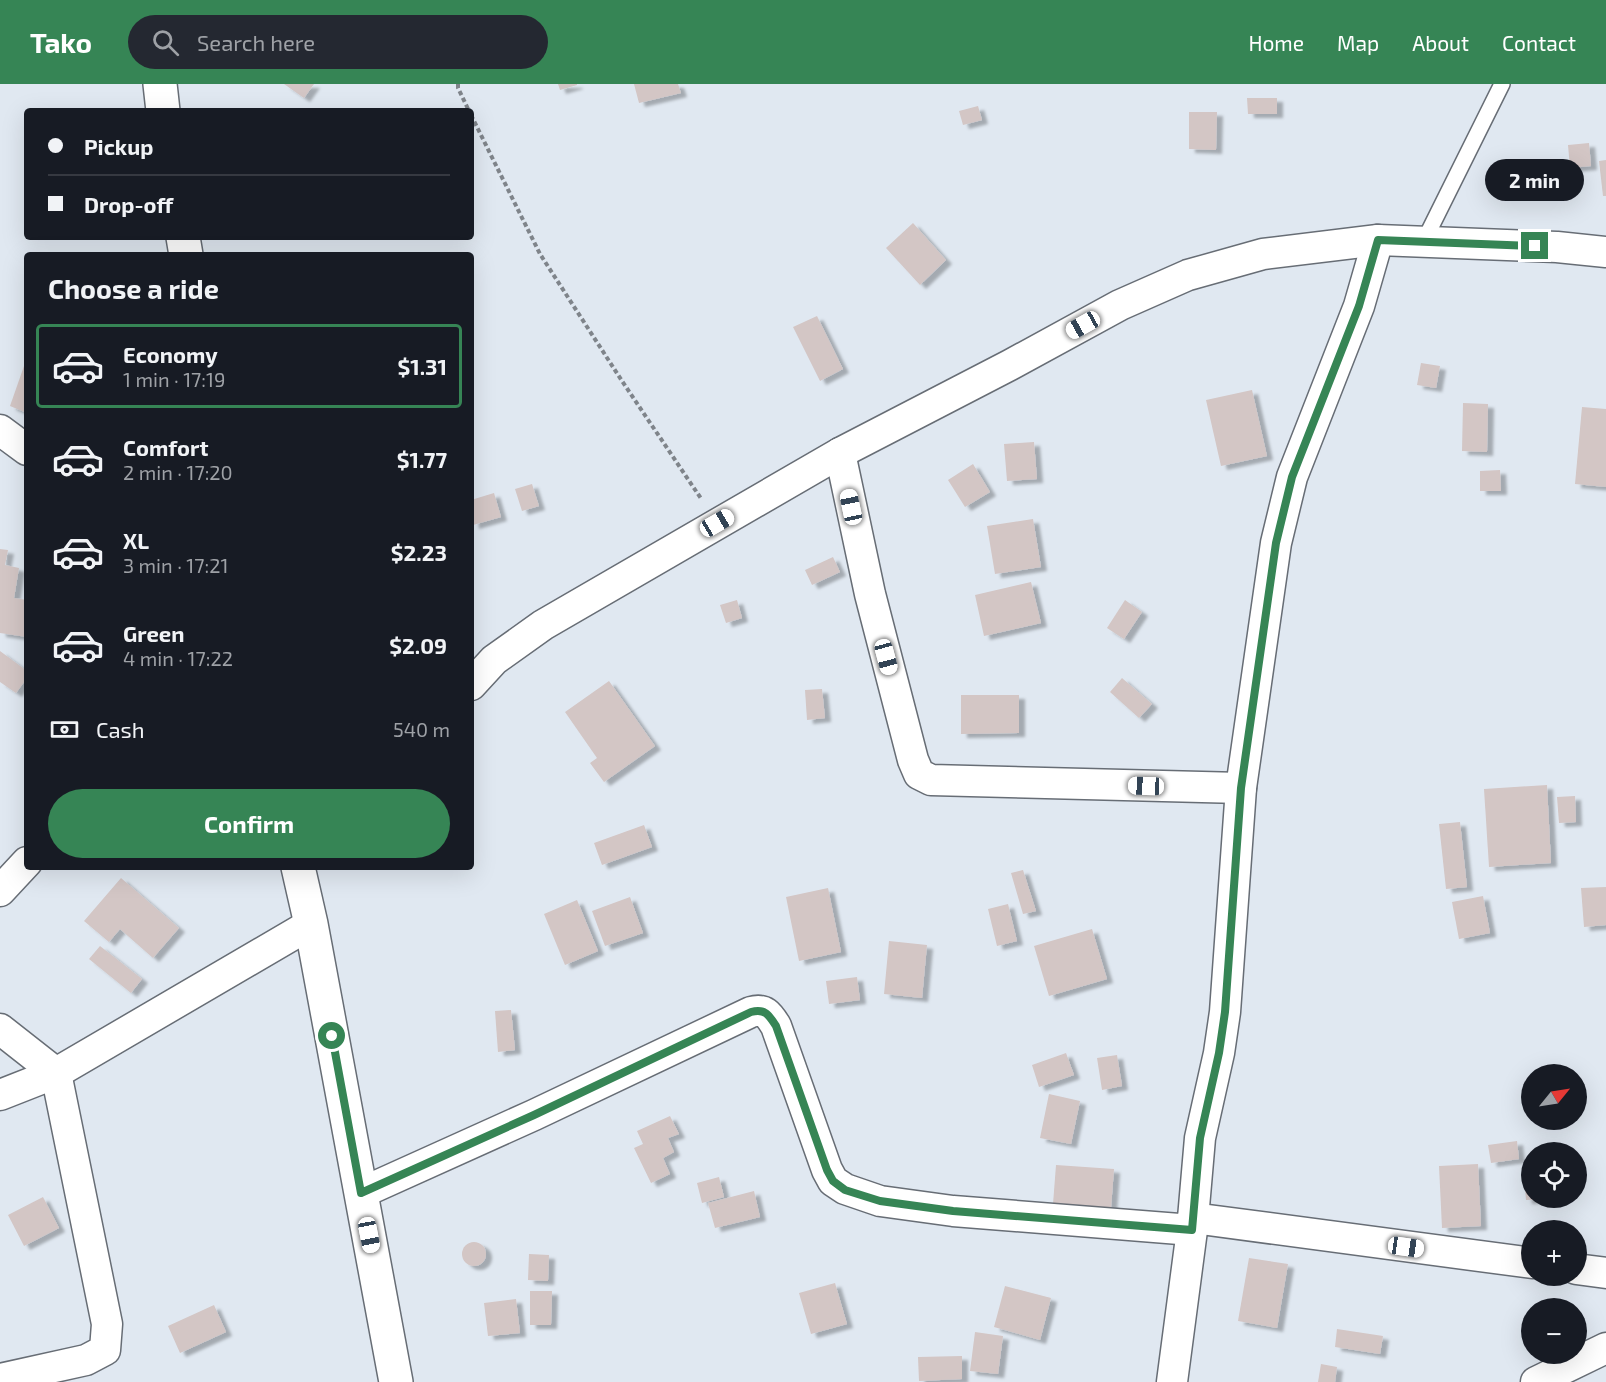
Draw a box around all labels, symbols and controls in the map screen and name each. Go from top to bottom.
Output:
search box [128,15,548,69]
text: Tako [30,25,92,59]
icon: search [149,26,182,59]
text: Search here [197,29,315,55]
text: Home [1248,30,1304,55]
text: Map [1337,30,1379,55]
text: About [1412,30,1469,55]
text: Contact [1502,30,1576,55]
text: Pickup [84,133,153,159]
callout: 2 min [1486,159,1585,201]
text: 2 min [1509,168,1560,192]
text: Drop-off [84,191,173,217]
route end [1521,232,1548,259]
text: Choose a ride [48,272,219,304]
car [1063,308,1103,342]
icon: car [51,339,105,393]
text: Economy [123,341,218,367]
text: $1.31 [397,353,447,379]
text: 1 min · 17:19 [123,367,225,391]
icon: car [51,432,105,486]
text: Comfort [123,434,208,460]
text: $1.77 [397,446,447,472]
text: 2 min · 17:20 [123,460,233,484]
car [838,488,864,526]
car [697,506,737,540]
icon: car [51,525,105,579]
text: XL [123,527,149,553]
text: $2.23 [391,539,447,565]
text: 3 min · 17:21 [123,553,228,577]
icon: car [51,618,105,672]
text: Green [123,620,185,646]
text: $2.09 [389,632,447,658]
car [873,637,899,677]
text: 4 min · 17:22 [123,646,233,670]
icon: cash [48,713,81,746]
text: Cash [96,716,145,742]
text: 540 m [393,717,450,741]
car [1128,776,1164,796]
button: Confirm [48,789,450,858]
route start [318,1022,345,1049]
north arrow [1521,1064,1587,1130]
map controls [1521,1064,1587,1364]
button: locate [1521,1142,1587,1208]
car [357,1216,381,1254]
button: + [1521,1220,1587,1286]
car [1387,1236,1425,1258]
button: − [1521,1298,1587,1364]

